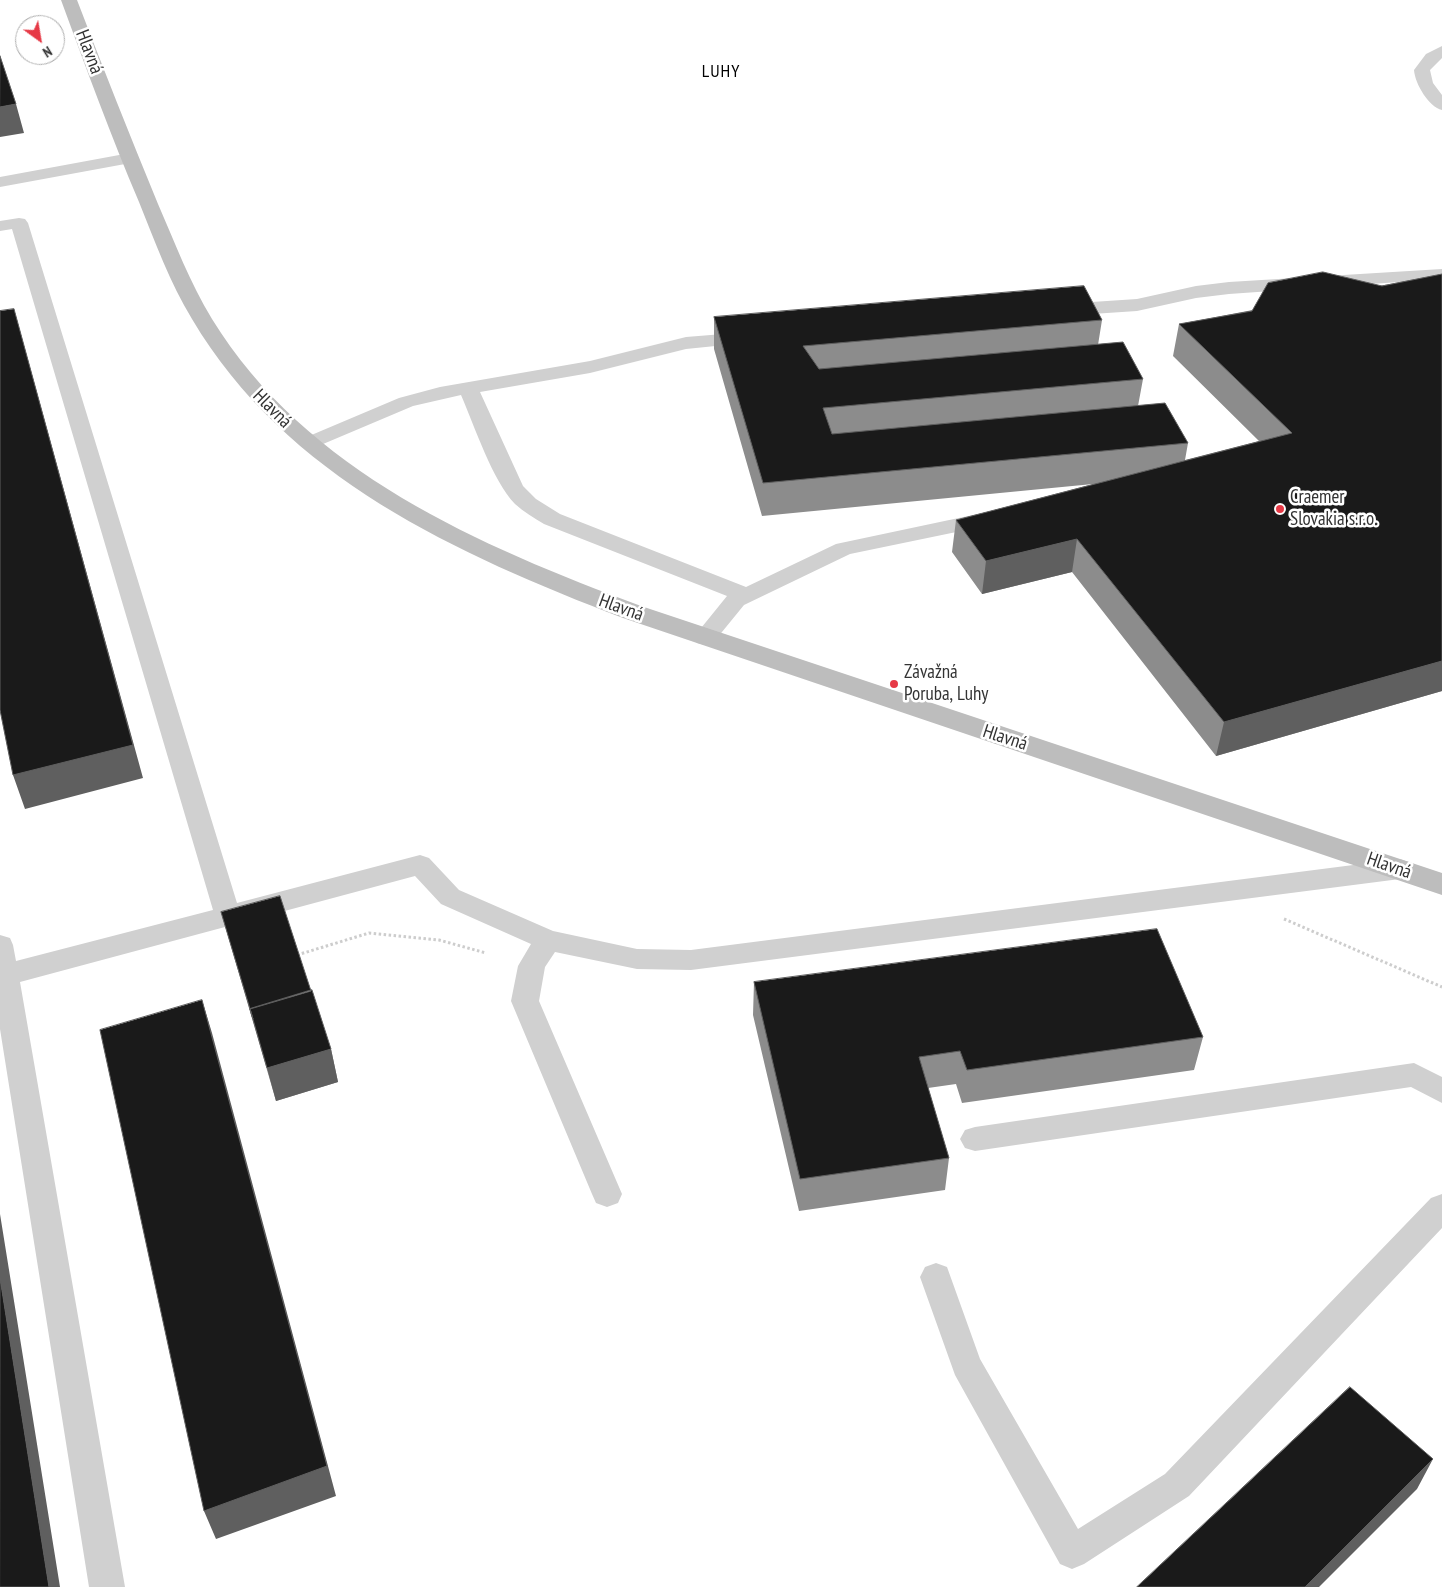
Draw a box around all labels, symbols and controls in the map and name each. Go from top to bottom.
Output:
north arrow [15,15,65,65]
street label: Hlavná [70,27,108,77]
text: N [39,42,55,62]
district label: LUHY [701,61,741,83]
street label: Hlavná [248,385,296,433]
place label: Craemer Slovakia s.r.o. [1290,487,1378,531]
marker: Craemer Slovakia s.r.o. [1274,503,1286,515]
street label: Hlavná [596,590,646,626]
place label: Závažná Poruba, Luhy [904,662,988,706]
marker: Závažná Poruba, Luhy [888,678,900,690]
street label: Hlavná [980,720,1030,756]
street label: Hlavná [1364,848,1414,884]

